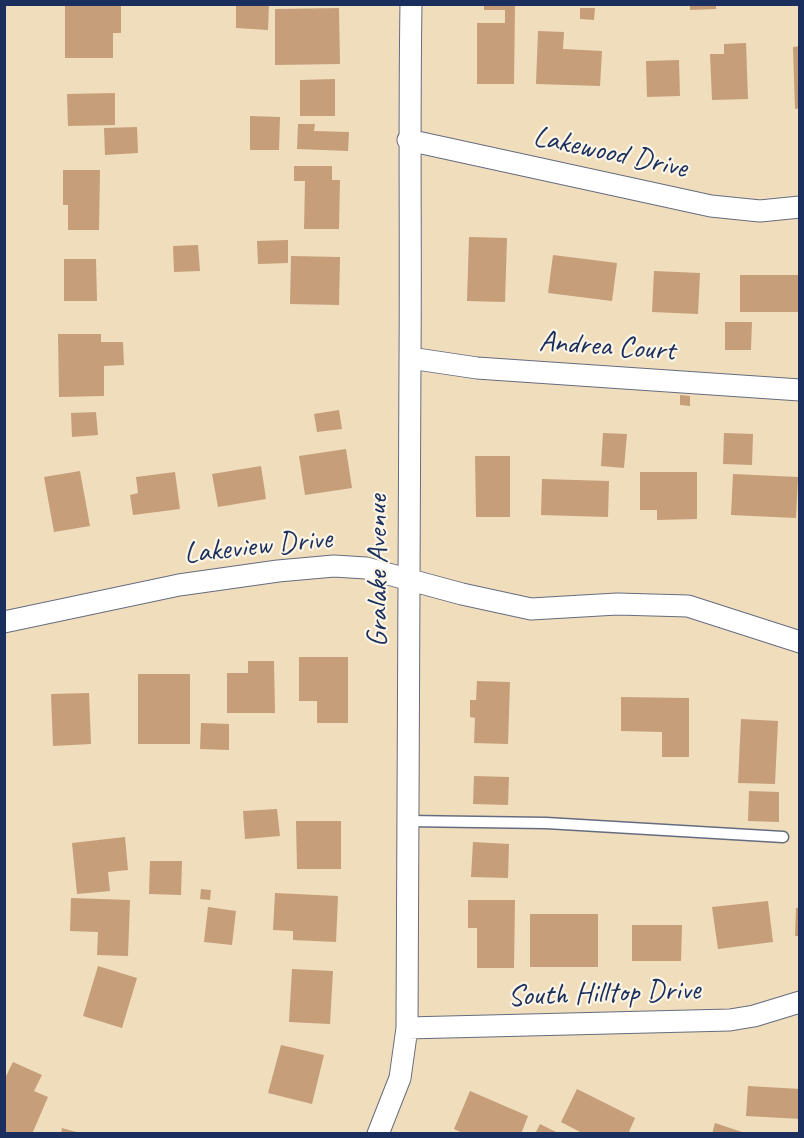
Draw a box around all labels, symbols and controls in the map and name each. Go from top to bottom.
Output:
street label: Lakewood Drive [530,119,690,187]
street label: Andrea Court [538,324,676,370]
street label: Gralake Avenue [360,495,396,647]
street label: Lakeview Drive [182,521,334,573]
street label: South Hilltop Drive [507,973,701,1015]

